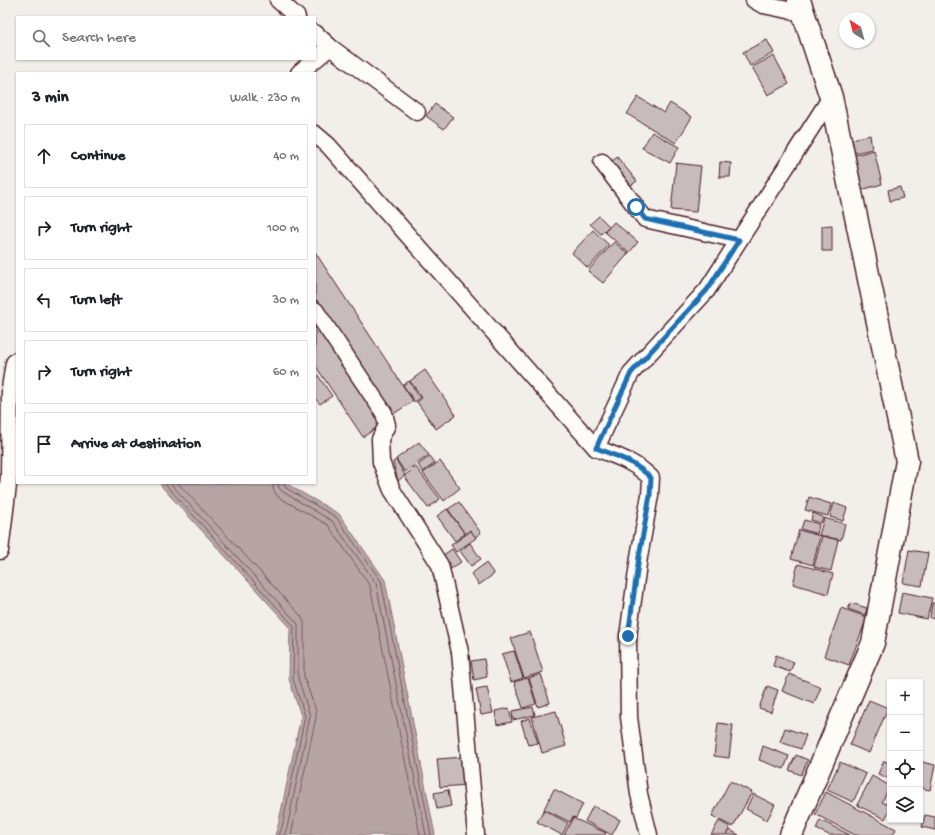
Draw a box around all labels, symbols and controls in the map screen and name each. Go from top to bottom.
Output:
north arrow [839,12,875,48]
search box [16,16,316,60]
icon: search [30,27,52,49]
text: Search here [62,29,136,47]
text: 3 min [32,88,69,108]
text: Walk · 230 m [230,91,300,106]
icon: ahead [33,145,55,167]
text: Continue [71,147,125,165]
text: 40 m [273,149,299,164]
route start [627,198,645,216]
icon: right [33,217,55,239]
text: Turn right [71,219,131,237]
text: 100 m [267,221,299,236]
icon: left [33,289,55,311]
text: Turn left [71,291,122,309]
text: 30 m [273,293,299,308]
icon: right [33,361,55,383]
text: Turn right [71,363,131,381]
text: 60 m [273,365,299,380]
icon: arrive [33,433,55,455]
text: Arrive at destination [71,435,201,453]
route end [619,627,637,645]
map controls [887,679,923,823]
button: + [887,679,923,715]
button: − [887,715,923,751]
button: locate [887,751,923,787]
button: layers [887,787,923,823]

